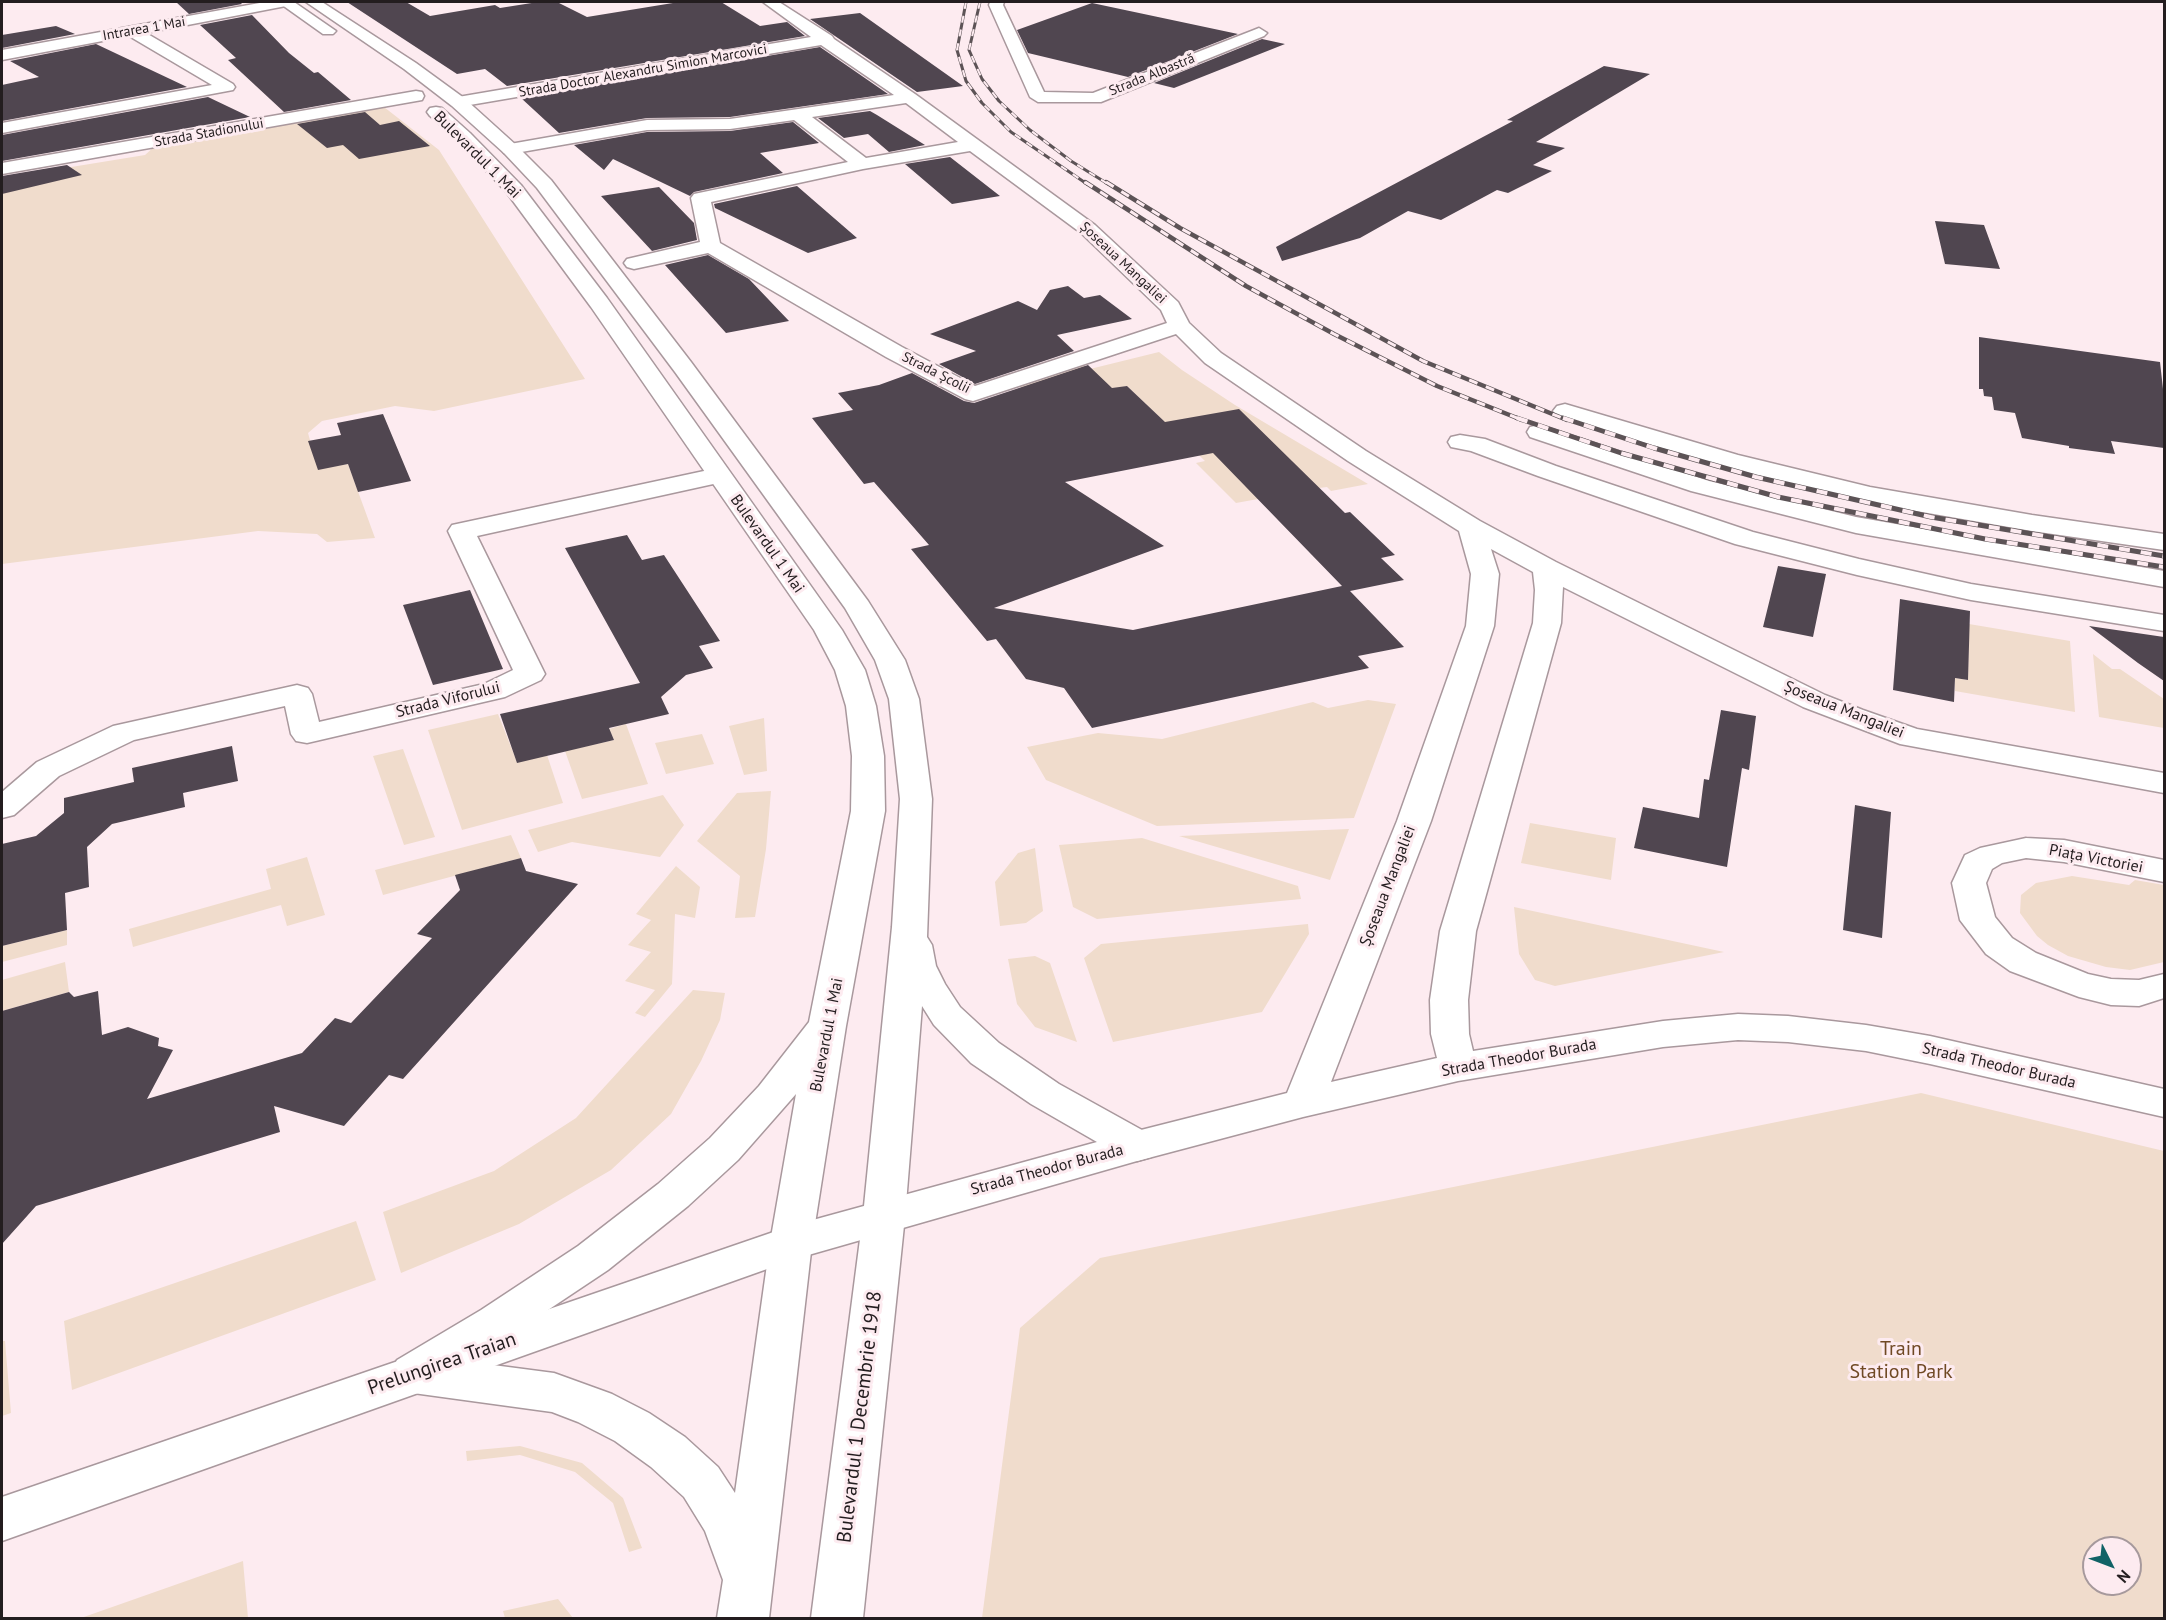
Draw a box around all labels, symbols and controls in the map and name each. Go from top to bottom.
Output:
street label: Intrarea 1 Mai [101,13,187,45]
street label: Strada Doctor Alexandru Simion Marcovici [517,41,769,101]
street label: Strada Albastră [1107,50,1197,100]
street label: Bulevardul 1 Mai [429,107,525,203]
street label: Strada Stadionului [153,115,265,151]
street label: Șoseaua Mangaliei [1076,219,1170,307]
street label: Strada Școlii [899,349,973,397]
street label: Bulevardul 1 Mai [726,491,808,597]
street label: Șoseaua Mangaliei [1781,677,1907,743]
street label: Strada Viforului [394,678,502,722]
street label: Șoseaua Mangaliei [1356,823,1420,949]
street label: Piața Victoriei [2047,840,2145,878]
street label: Bulevardul 1 Mai [807,976,847,1094]
street label: Strada Theodor Burada [1440,1035,1598,1081]
street label: Strada Theodor Burada [1920,1039,2078,1093]
street label: Strada Theodor Burada [969,1140,1125,1200]
street label: Bulevardul 1 Decembrie 1918 [833,1290,887,1544]
street label: Prelungirea Traian [365,1327,519,1401]
park label: Train Station Park [1849,1337,1953,1384]
north arrow [2082,1536,2142,1596]
text: N [2113,1566,2135,1587]

